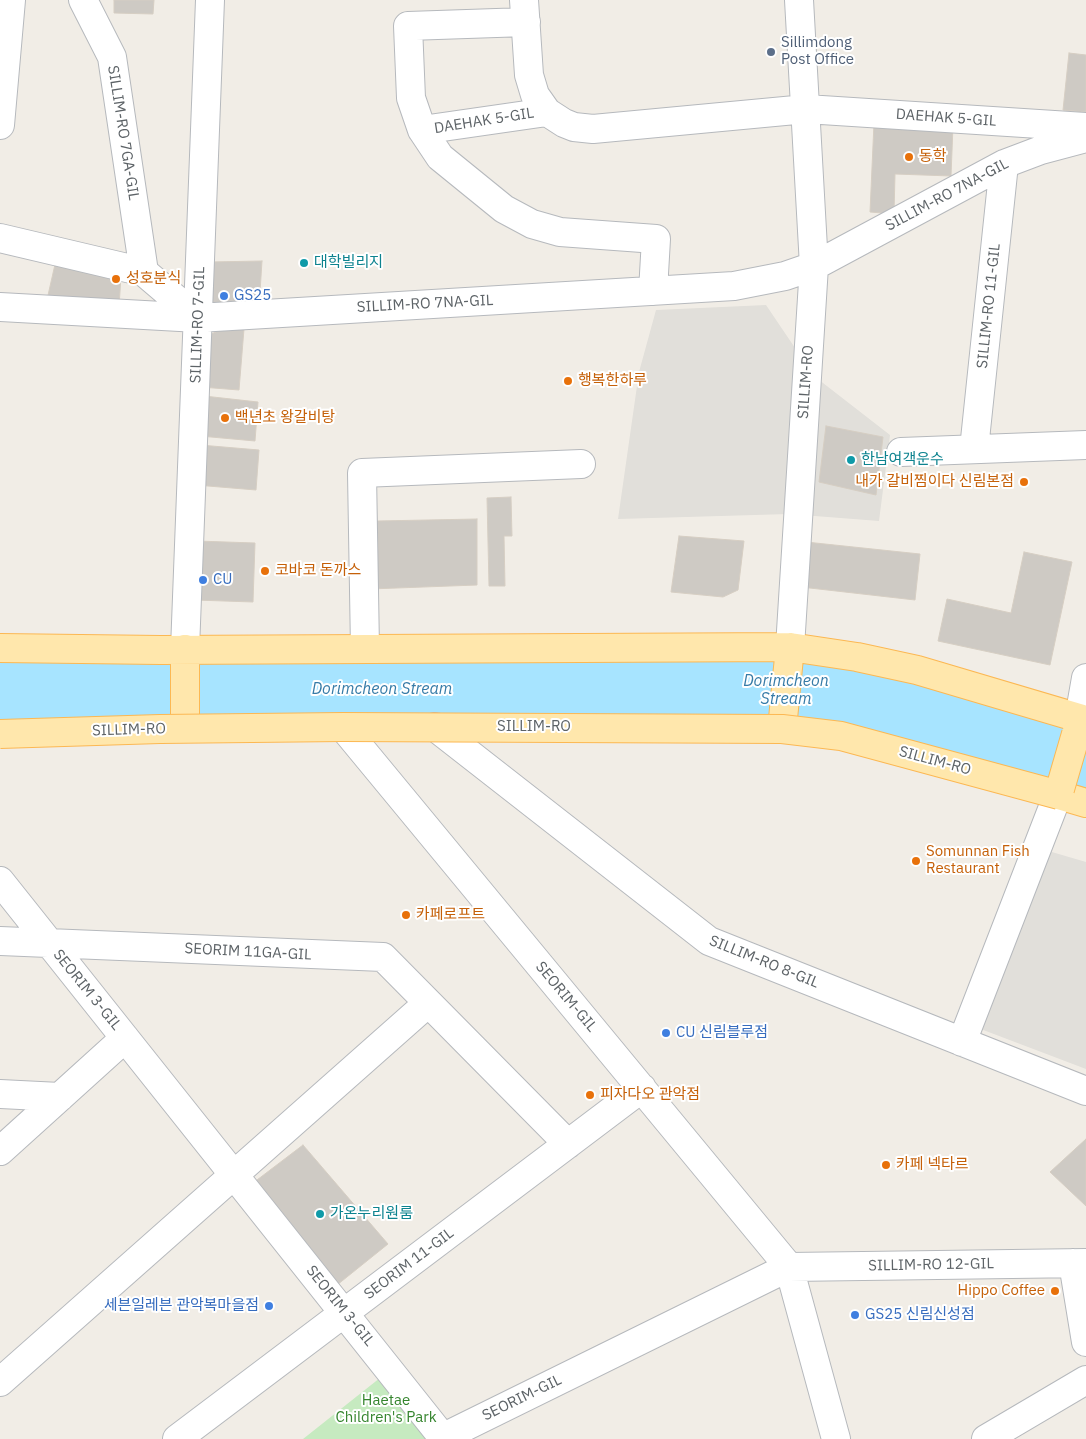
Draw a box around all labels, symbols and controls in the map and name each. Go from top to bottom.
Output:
place label: Sillimdong Post Office [781,34,854,69]
marker: Sillimdong Post Office [765,46,777,58]
street label: SILLIM-RO 7GA-GIL [103,64,143,202]
street label: DAEHAK 5-GIL [433,104,535,138]
street label: DAEHAK 5-GIL [895,106,997,130]
place label: 동학 [919,148,947,166]
marker: 동학 [903,151,915,163]
street label: SILLIM-RO 7NA-GIL [882,155,1012,235]
street label: SILLIM-RO 11-GIL [973,243,1005,369]
place label: 대학빌리지 [314,254,383,272]
marker: 대학빌리지 [298,257,310,269]
street label: SILLIM-RO 7-GIL [187,266,209,384]
place label: 성호분식 [126,270,181,288]
marker: 성호분식 [110,273,122,285]
place label: GS25 [234,287,271,305]
marker: GS25 [218,290,230,302]
street label: SILLIM-RO 7NA-GIL [356,291,494,317]
street label: SILLIM-RO [794,344,818,420]
place label: 행복한하루 [578,372,647,390]
marker: 행복한하루 [562,375,574,387]
place label: 백년초 왕갈비탕 [235,409,335,427]
marker: 백년초 왕갈비탕 [219,412,231,424]
place label: 한남여객운수 [861,451,944,469]
marker: 한남여객운수 [845,454,857,466]
place label: 내가 갈비찜이다 신림본점 [855,473,1014,491]
marker: 내가 갈비찜이다 신림본점 [1018,476,1030,488]
place label: 코바코 돈까스 [275,562,361,580]
marker: 코바코 돈까스 [259,565,271,577]
place label: CU [213,571,232,589]
marker: CU [197,574,209,586]
water label: Dorimcheon Stream [743,671,829,709]
water label: Dorimcheon Stream [312,679,452,699]
street label: SILLIM-RO [497,718,571,736]
street label: SILLIM-RO [92,720,166,740]
street label: SILLIM-RO [897,743,973,779]
place label: Somunnan Fish Restaurant [926,843,1030,878]
marker: Somunnan Fish Restaurant [910,855,922,867]
place label: 카페로프트 [416,906,485,924]
marker: 카페로프트 [400,909,412,921]
street label: SILLIM-RO 8-GIL [707,932,821,992]
street label: SEORIM 11GA-GIL [184,940,312,964]
street label: SEORIM 3-GIL [49,946,125,1034]
street label: SEORIM-GIL [531,958,601,1036]
place label: CU 신림블루점 [676,1024,768,1042]
marker: CU 신림블루점 [660,1027,672,1039]
place label: 피자다오 관악점 [600,1086,700,1104]
marker: 피자다오 관악점 [584,1089,596,1101]
place label: 카페 넥타르 [896,1156,969,1174]
marker: 카페 넥타르 [880,1159,892,1171]
place label: 가온누리원룸 [330,1205,413,1223]
marker: 가온누리원룸 [314,1208,326,1220]
street label: SEORIM 11-GIL [361,1224,457,1304]
street label: SILLIM-RO 12-GIL [868,1255,994,1275]
street label: SEORIM 3-GIL [302,1262,378,1350]
place label: Hippo Coffee [958,1282,1045,1300]
marker: Hippo Coffee [1049,1285,1061,1297]
place label: 세븐일레븐 관악복마을점 [104,1297,259,1315]
marker: 세븐일레븐 관악복마을점 [263,1300,275,1312]
place label: GS25 신림신성점 [865,1306,975,1324]
marker: GS25 신림신성점 [849,1309,861,1321]
street label: SEORIM-GIL [479,1371,565,1425]
park label: Haetae Children's Park [335,1392,437,1427]

